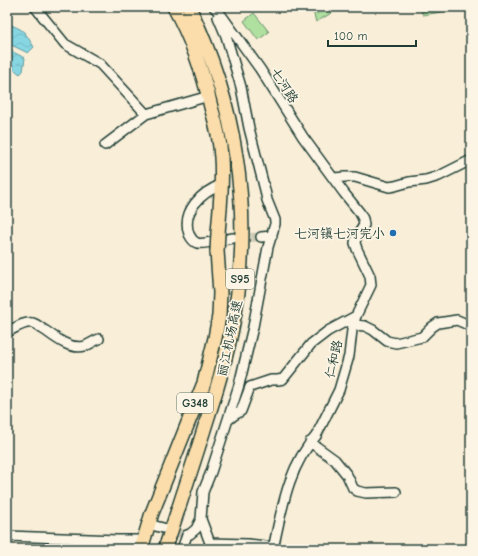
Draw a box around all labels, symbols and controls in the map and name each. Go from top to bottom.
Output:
scale bar [328,22,416,48]
text: 100 m [334,29,367,43]
street label: 七河路 [268,65,301,106]
place label: 七河镇七河完小 [294,226,385,241]
marker: 七河镇七河完小 [388,228,398,238]
road number: S95 [226,269,254,289]
street label: 丽江机场高速 [214,298,245,378]
street label: 仁和路 [322,338,345,380]
road number: G348 [177,393,213,413]

